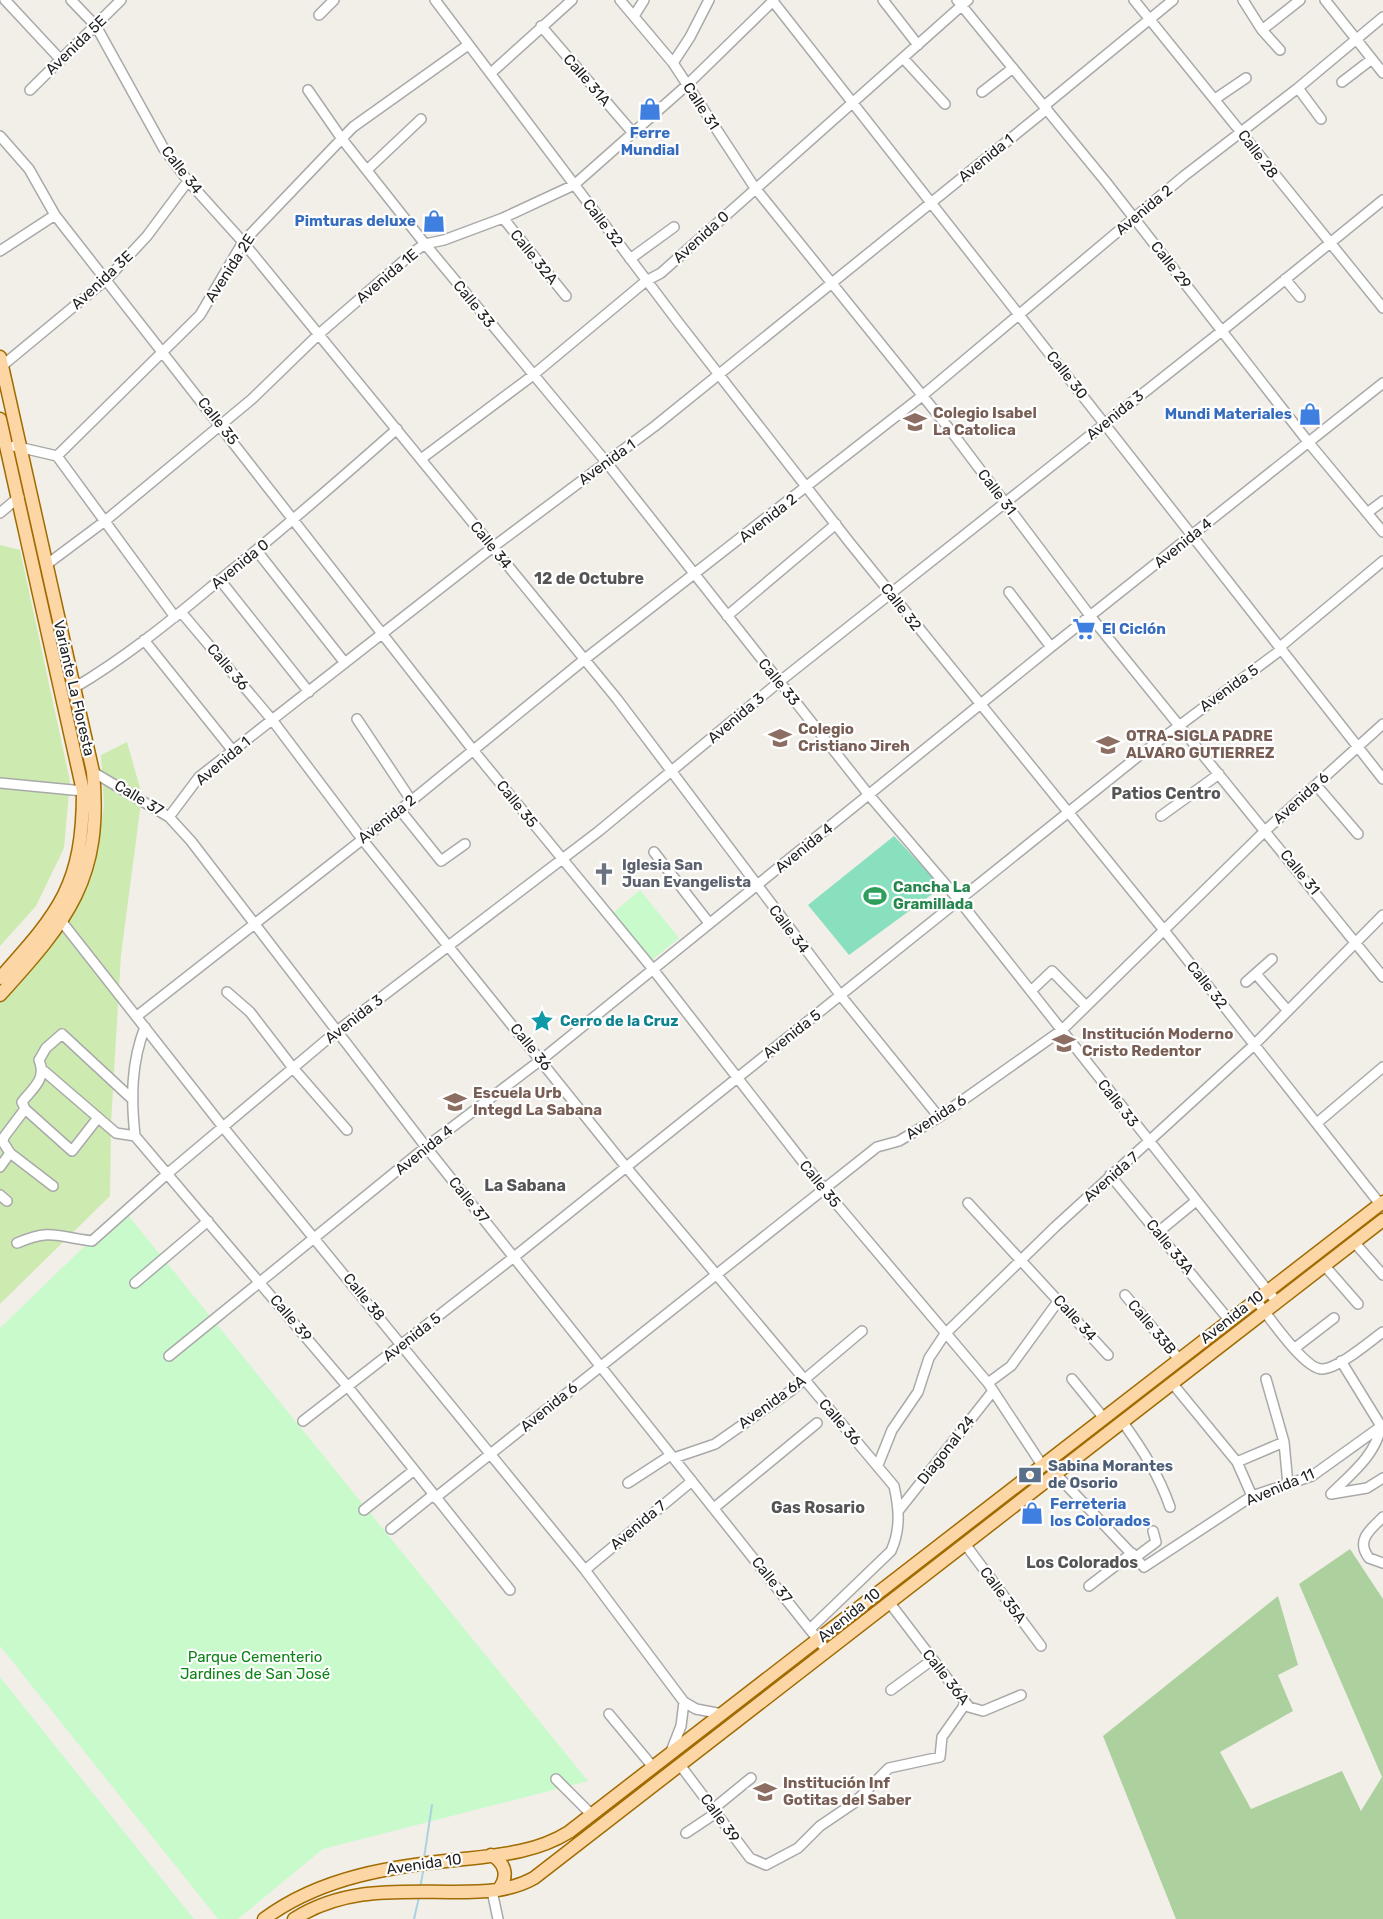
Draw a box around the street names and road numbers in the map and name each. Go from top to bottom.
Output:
street label: Avenida 5E [42,12,110,78]
street label: Calle 31A [560,50,614,110]
street label: Calle 31 [679,79,723,133]
street label: Calle 28 [1234,126,1282,182]
street label: Avenida 1 [955,130,1017,186]
street label: Calle 34 [158,142,206,198]
street label: Avenida 2 [1112,181,1176,239]
street label: Calle 32 [579,195,627,251]
street label: Avenida 0 [669,207,733,267]
street label: Calle 32A [506,226,562,288]
street label: Avenida 2E [201,231,259,305]
street label: Calle 29 [1147,238,1195,292]
street label: Avenida 1E [352,245,422,307]
street label: Avenida 3E [67,247,137,313]
street label: Calle 33 [449,277,499,331]
street label: Calle 30 [1043,347,1091,403]
street label: Avenida 3 [1083,386,1147,444]
street label: Calle 35 [194,394,242,449]
street label: Avenida 1 [575,435,639,489]
street label: Calle 31 [974,465,1020,519]
street label: Avenida 2 [735,490,801,546]
street label: Avenida 4 [1151,514,1215,572]
street label: Calle 34 [466,518,516,572]
street label: Avenida 0 [207,535,273,593]
street label: Calle 32 [877,580,925,635]
street label: Variante La Floresta [50,618,98,758]
street label: Calle 36 [203,640,253,694]
street label: Calle 33 [754,655,804,709]
street label: Avenida 5 [1196,661,1262,715]
street label: Avenida 3 [704,689,768,747]
street label: Avenida 1 [192,733,254,789]
street label: Avenida 6 [1269,768,1333,828]
street label: Calle 37 [111,776,167,820]
street label: Calle 35 [493,777,542,831]
street label: Avenida 2 [354,791,420,847]
street label: Avenida 4 [772,819,836,877]
street label: Calle 31 [1276,846,1324,898]
street label: Calle 34 [765,901,813,957]
street label: Calle 32 [1183,958,1231,1013]
street label: Avenida 3 [321,991,387,1047]
street label: Avenida 5 [759,1006,825,1062]
street label: Calle 36 [506,1020,556,1074]
street label: Calle 33 [1094,1076,1142,1130]
street label: Avenida 6 [902,1091,970,1143]
street label: Avenida 4 [392,1121,456,1179]
street label: Avenida 7 [1080,1148,1143,1206]
street label: Calle 35 [796,1157,845,1211]
street label: Calle 37 [445,1173,493,1227]
street label: Calle 33A [1142,1216,1198,1278]
street label: Calle 38 [339,1269,389,1325]
street label: Avenida 10 [1197,1287,1267,1347]
street label: Calle 39 [266,1291,316,1345]
street label: Calle 34 [1050,1291,1100,1345]
street label: Calle 33B [1124,1296,1180,1358]
street label: Avenida 5 [379,1309,445,1365]
street label: Avenida 6A [735,1372,809,1432]
street label: Avenida 6 [517,1378,581,1436]
street label: Calle 36 [815,1395,865,1449]
street label: Diagonal 24 [914,1412,978,1488]
street label: Avenida 11 [1243,1465,1317,1509]
street label: Avenida 7 [606,1496,670,1554]
street label: Calle 37 [748,1553,796,1607]
street label: Calle 35A [976,1563,1030,1627]
street label: Avenida 10 [814,1584,884,1646]
street label: Calle 36A [919,1646,973,1708]
street label: Calle 39 [696,1790,744,1846]
street label: Avenida 10 [385,1850,463,1878]

